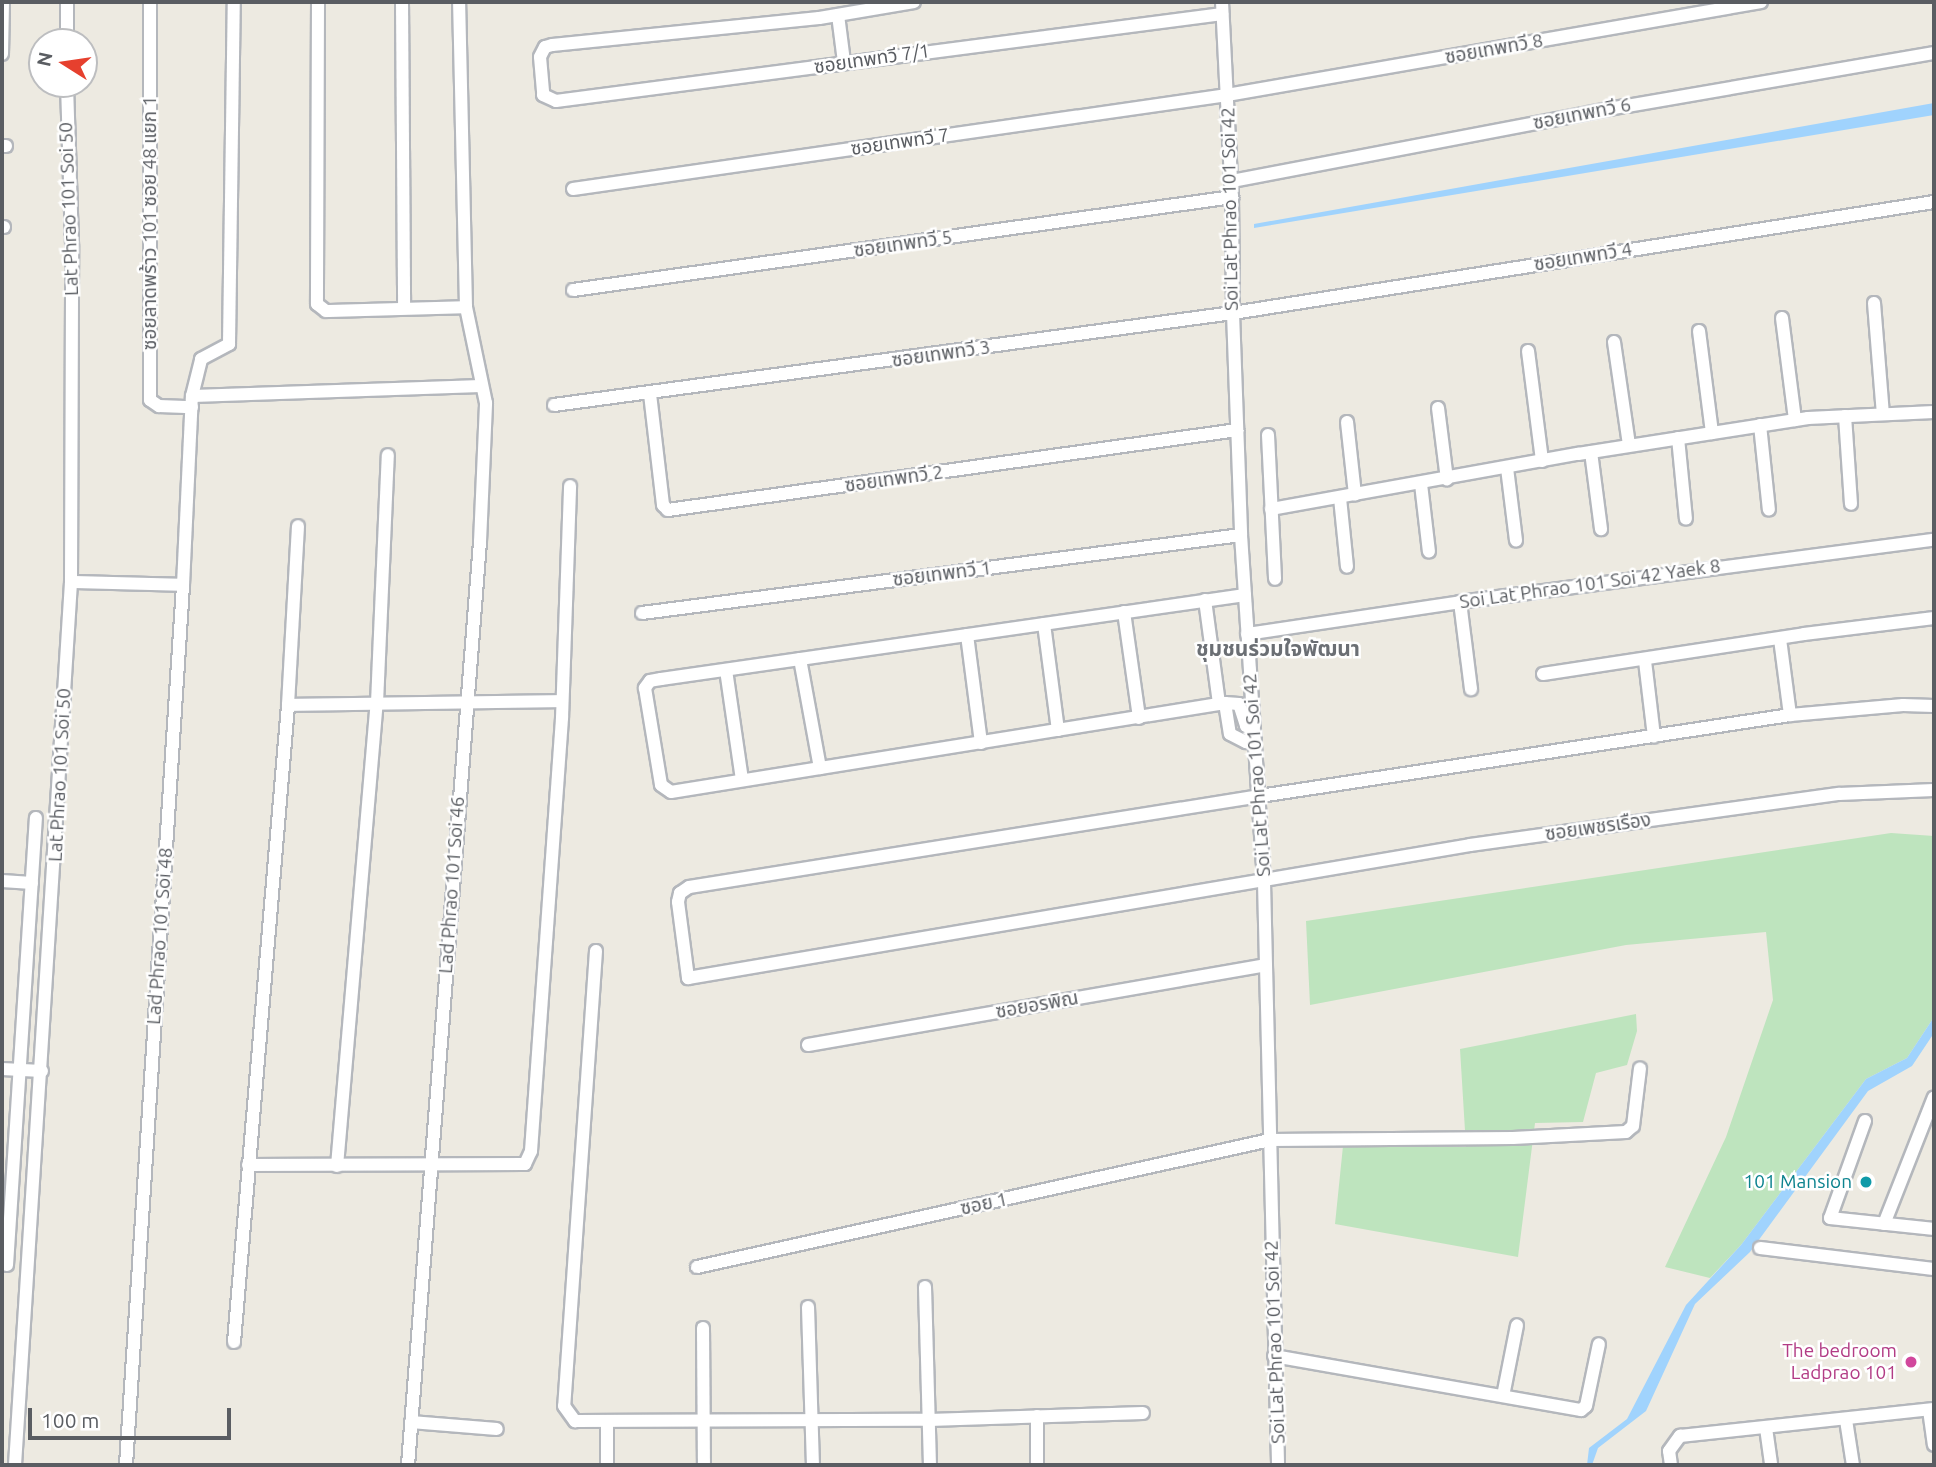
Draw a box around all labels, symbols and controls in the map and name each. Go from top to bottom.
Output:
north arrow [28,28,98,98]
street label: ซอยเทพทวี 8 [1443,29,1545,69]
street label: ซอยเทพทวี 7/1 [813,40,931,78]
text: N [32,50,57,68]
street label: ซอยเทพทวี 6 [1531,93,1633,135]
street label: ซอยลาดพร้าว 101 ซอย 48 แยก 1 [139,96,161,350]
street label: Soi Lat Phrao 101 Soi 42 [1217,107,1243,311]
street label: Lat Phrao 101 Soi 50 [55,122,83,296]
street label: ซอยเทพทวี 7 [849,124,951,160]
street label: ซอยเทพทวี 5 [852,226,954,262]
street label: ซอยเทพทวี 4 [1532,238,1634,276]
street label: ซอยเทพทวี 3 [890,336,992,372]
street label: ซอยเทพทวี 2 [843,461,945,497]
street label: Soi Lat Phrao 101 Soi 42 Yaek 8 [1458,554,1722,614]
street label: ซอยเทพทวี 1 [891,557,993,591]
district label: ชุมชนร่วมใจพัฒนา [1196,635,1360,661]
street label: Soi Lat Phrao 101 Soi 42 [1239,672,1275,878]
street label: Lat Phrao 101 Soi 50 [44,688,76,862]
street label: Lad Phrao 101 Soi 46 [434,796,470,974]
street label: ซอยเพชรเรือง [1544,808,1652,846]
street label: Lad Phrao 101 Soi 48 [142,847,178,1025]
street label: ซอยอรพิณ [994,987,1080,1023]
place label: 101 Mansion [1744,1171,1852,1193]
marker: 101 Mansion [1858,1174,1874,1190]
street label: ซอย 1 [958,1188,1010,1220]
street label: Soi Lat Phrao 101 Soi 42 [1260,1240,1290,1444]
place label: The bedroom Ladprao 101 [1782,1340,1897,1384]
marker: The bedroom Ladprao 101 [1903,1354,1919,1370]
scale bar [32,1394,234,1438]
text: 100 m [41,1408,99,1432]

